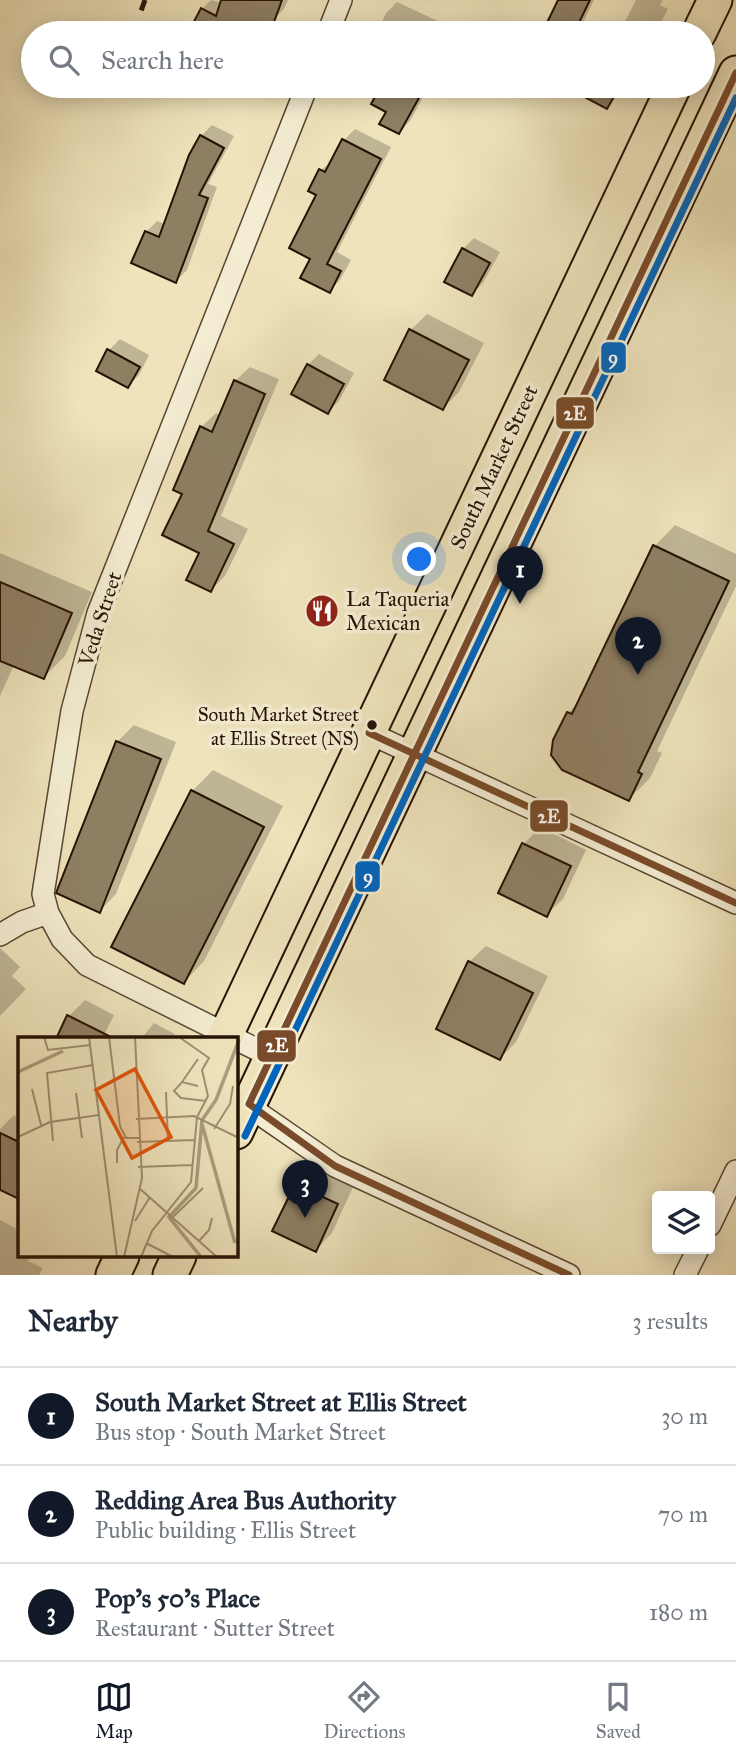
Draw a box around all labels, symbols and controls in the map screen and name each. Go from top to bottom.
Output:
search box [21,21,715,98]
icon: search [45,41,83,79]
text: Search here [101,44,224,76]
line badge: 9 [600,341,627,374]
text: 9 [608,346,618,370]
street label: South Market Street [445,380,544,553]
line badge: 2E [555,396,595,430]
text: 2E [564,402,587,425]
your location [402,542,436,576]
pin: 1 [497,546,543,604]
street label: Veda Street [72,568,128,671]
place label: La Taqueria Mexican [346,586,450,636]
restaurant icon: La Taqueria Mexican [303,592,341,630]
pin: 2 [615,617,661,675]
place label: South Market Street at Ellis Street (NS) [198,703,359,751]
marker: South Market Street at Ellis Street (NS) [365,718,379,732]
line badge: 2E [529,799,569,833]
text: 2E [538,805,561,828]
line badge: 9 [354,860,381,893]
text: 9 [363,865,373,889]
line badge: 2E [256,1029,297,1063]
text: 2E [266,1034,289,1057]
inset map [18,1037,238,1258]
pin: 3 [282,1160,328,1218]
map controls [652,1191,715,1254]
button: layers [652,1191,715,1254]
text: Nearby [28,1303,118,1339]
text: 3 results [632,1307,708,1335]
text: South Market Street at Ellis Street [95,1386,467,1418]
text: 1 [46,1402,56,1430]
text: 30 m [661,1402,708,1430]
text: Bus stop · South Market Street [95,1418,386,1446]
text: Redding Area Bus Authority [95,1484,396,1516]
text: 2 [45,1500,57,1528]
text: 70 m [658,1500,708,1528]
text: Public building · Ellis Street [95,1516,356,1544]
text: Pop's 50's Place [95,1582,260,1614]
text: 3 [46,1598,56,1626]
text: 180 m [649,1598,708,1626]
text: Restaurant · Sutter Street [95,1614,335,1642]
tab: Map [95,1678,133,1743]
tab: Directions [323,1678,405,1743]
tab: Saved [596,1678,641,1743]

